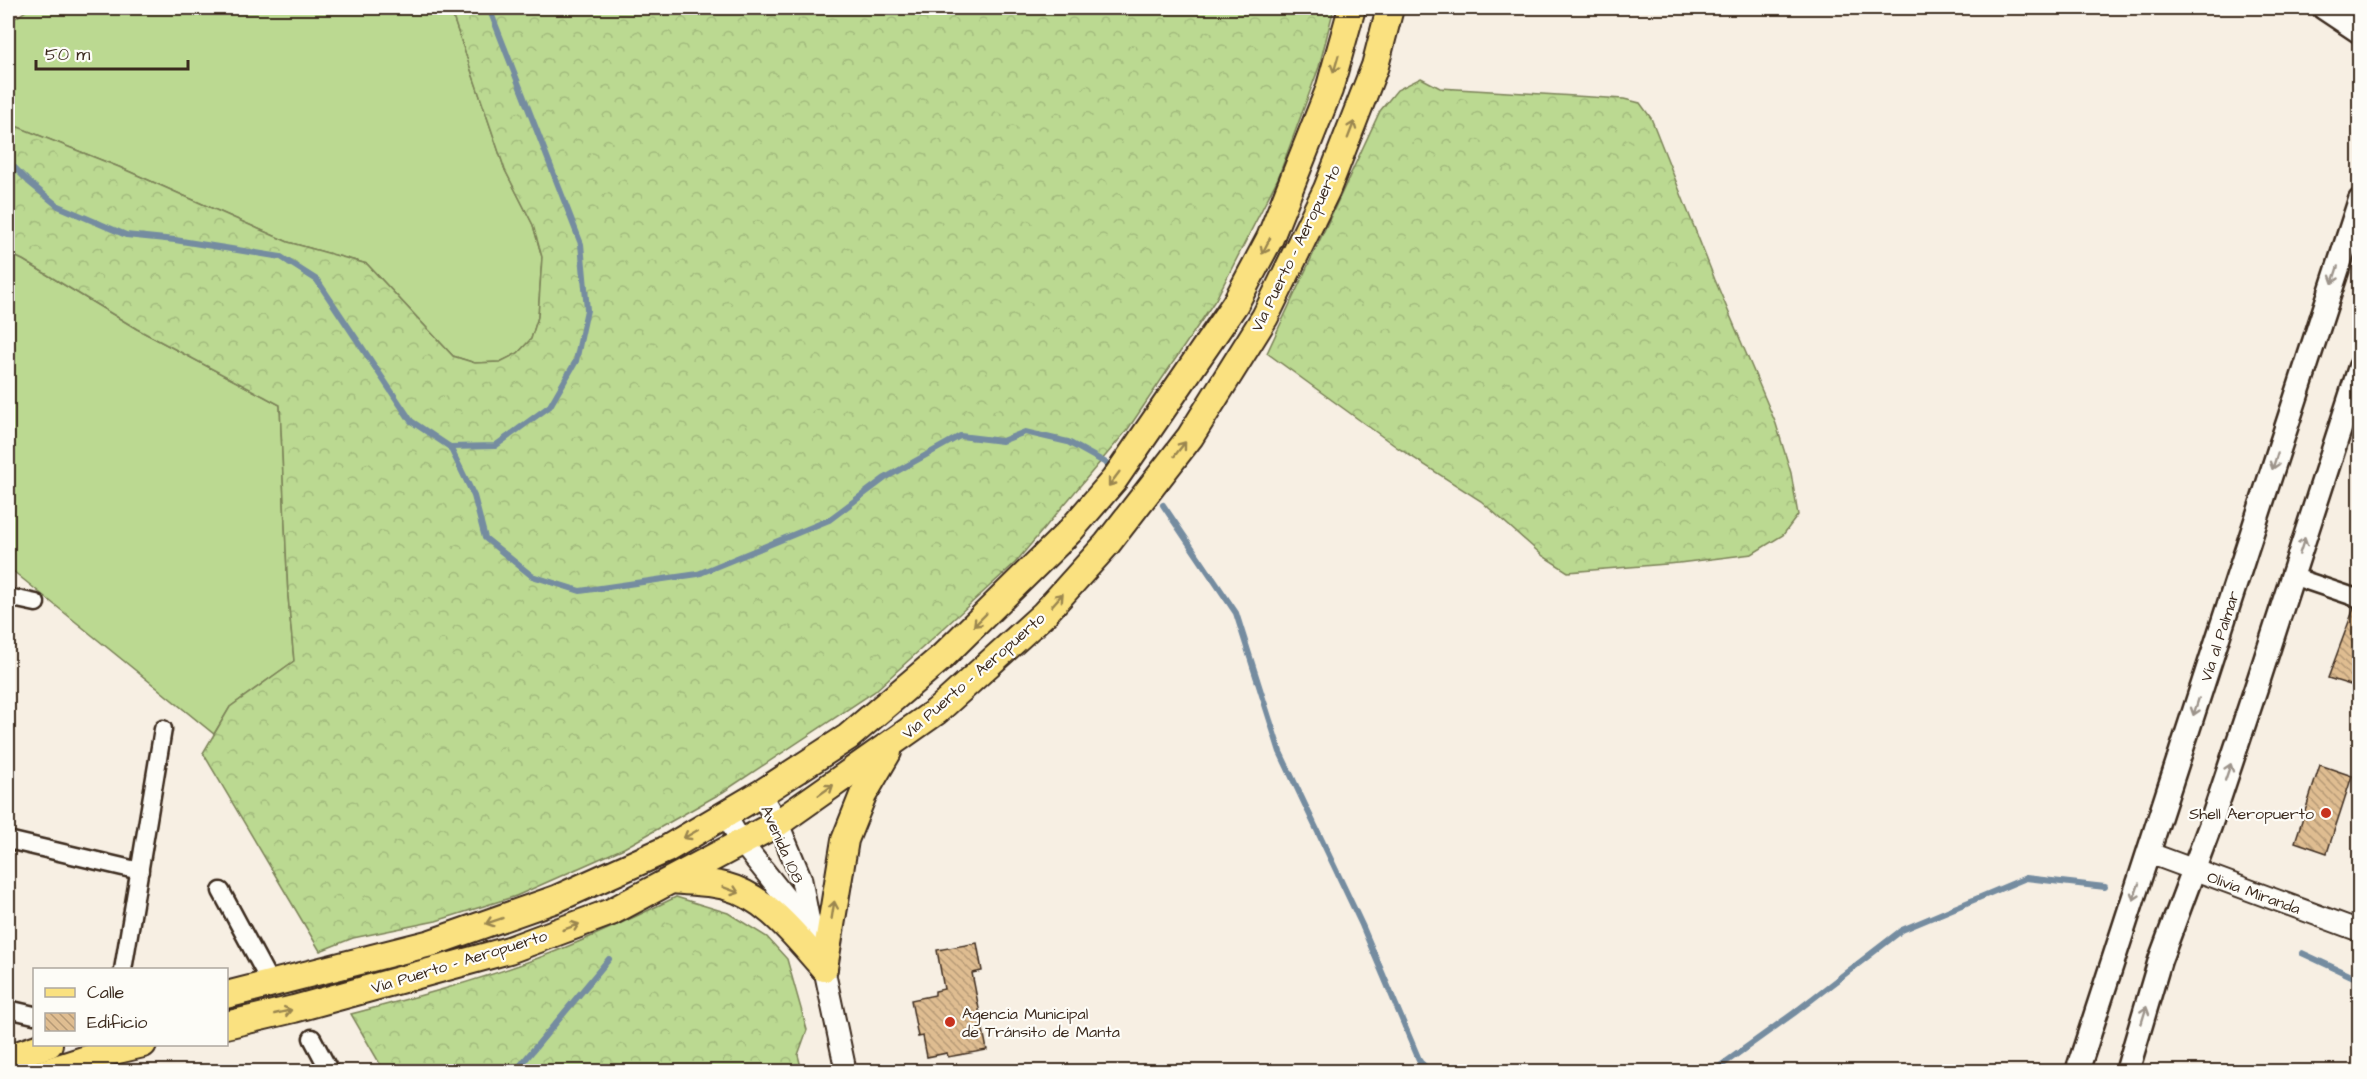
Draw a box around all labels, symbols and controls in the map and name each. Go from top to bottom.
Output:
scale bar [36,33,188,71]
text: 50 m [45,42,90,67]
one-way arrow [1330,54,1341,73]
one-way arrow [1346,121,1357,140]
street label: Via Puerto - Aeropuerto [1246,161,1346,335]
one-way arrow [1260,236,1271,254]
one-way arrow [2328,265,2339,284]
one-way arrow [1174,442,1187,458]
one-way arrow [2269,451,2280,470]
one-way arrow [1108,471,1121,487]
one-way arrow [2297,537,2308,556]
street label: Vía al Palmar [2195,588,2245,685]
one-way arrow [1050,593,1064,608]
street label: Via Puerto - Aeropuerto [897,607,1050,744]
one-way arrow [972,613,987,628]
one-way arrow [2190,697,2201,716]
one-way arrow [2223,763,2234,782]
one-way arrow [817,784,833,796]
street label: Avenida 108 [755,802,809,887]
place label: Shell Aeropuerto [2189,803,2314,825]
marker: Shell Aeropuerto [2319,806,2333,820]
one-way arrow [683,828,700,840]
street label: Olivia Miranda [2204,866,2303,920]
one-way arrow [2129,882,2140,901]
one-way arrow [721,885,740,896]
one-way arrow [828,901,839,920]
one-way arrow [485,916,504,927]
one-way arrow [561,921,580,932]
street label: Via Puerto - Aeropuerto [369,925,550,999]
legend [33,968,228,1046]
text: Calle [87,980,125,1005]
place label: Agencia Municipal de Tránsito de Manta [962,1003,1120,1043]
one-way arrow [274,1005,293,1017]
one-way arrow [2139,1006,2150,1025]
text: Edificio [87,1010,147,1035]
marker: Agencia Municipal de Tránsito de Manta [943,1015,957,1029]

